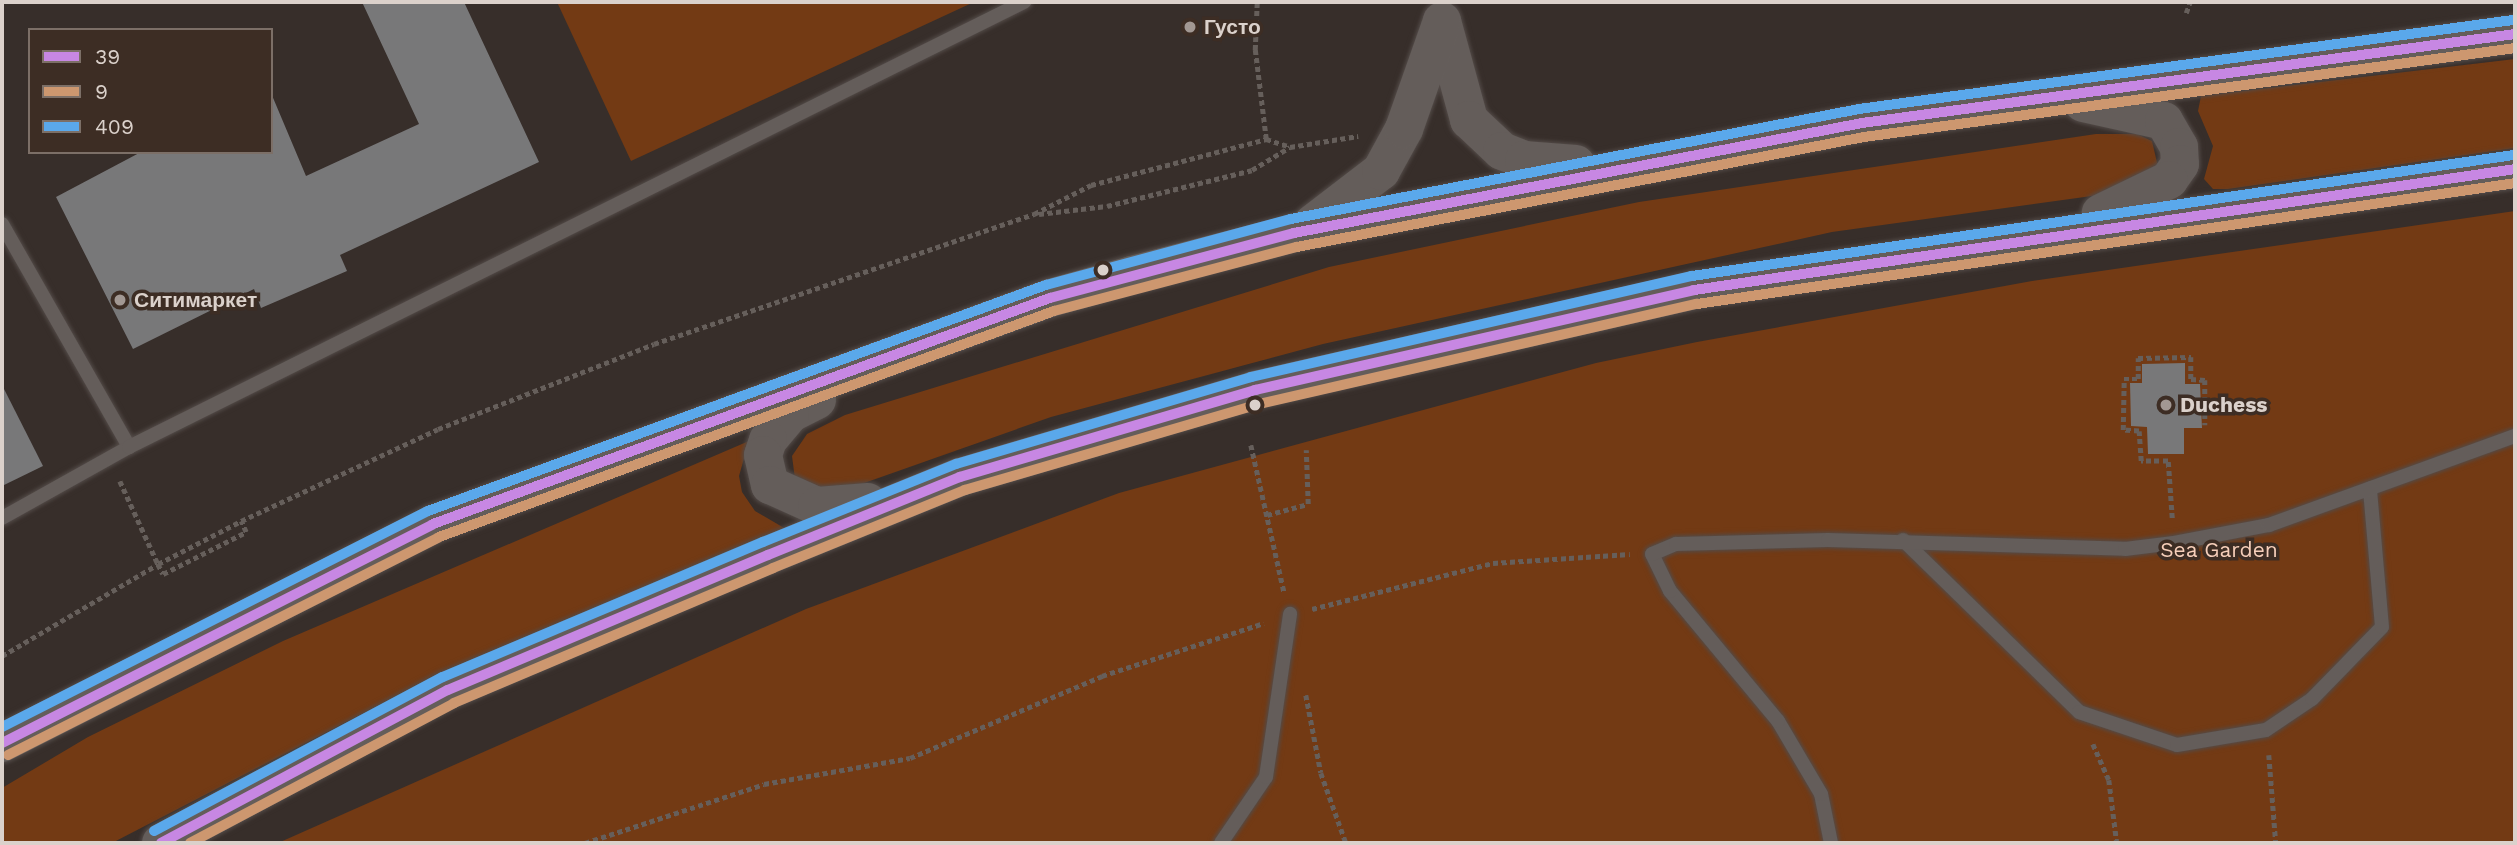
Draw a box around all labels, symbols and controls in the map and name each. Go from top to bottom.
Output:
place label: Густо [1204,14,1261,40]
marker: Густо [1182,19,1198,35]
legend [28,28,273,154]
text: 39 [95,44,120,69]
text: 9 [95,79,108,104]
text: 409 [95,114,134,139]
unlabelled marker [1096,263,1110,277]
place label: Ситимаркет [134,287,257,313]
marker: Ситимаркет [112,292,128,308]
place label: Duchess [2180,392,2268,418]
marker: Duchess [2158,397,2174,413]
unlabelled marker [1248,398,1262,412]
park label: Sea Garden [2160,537,2278,563]

